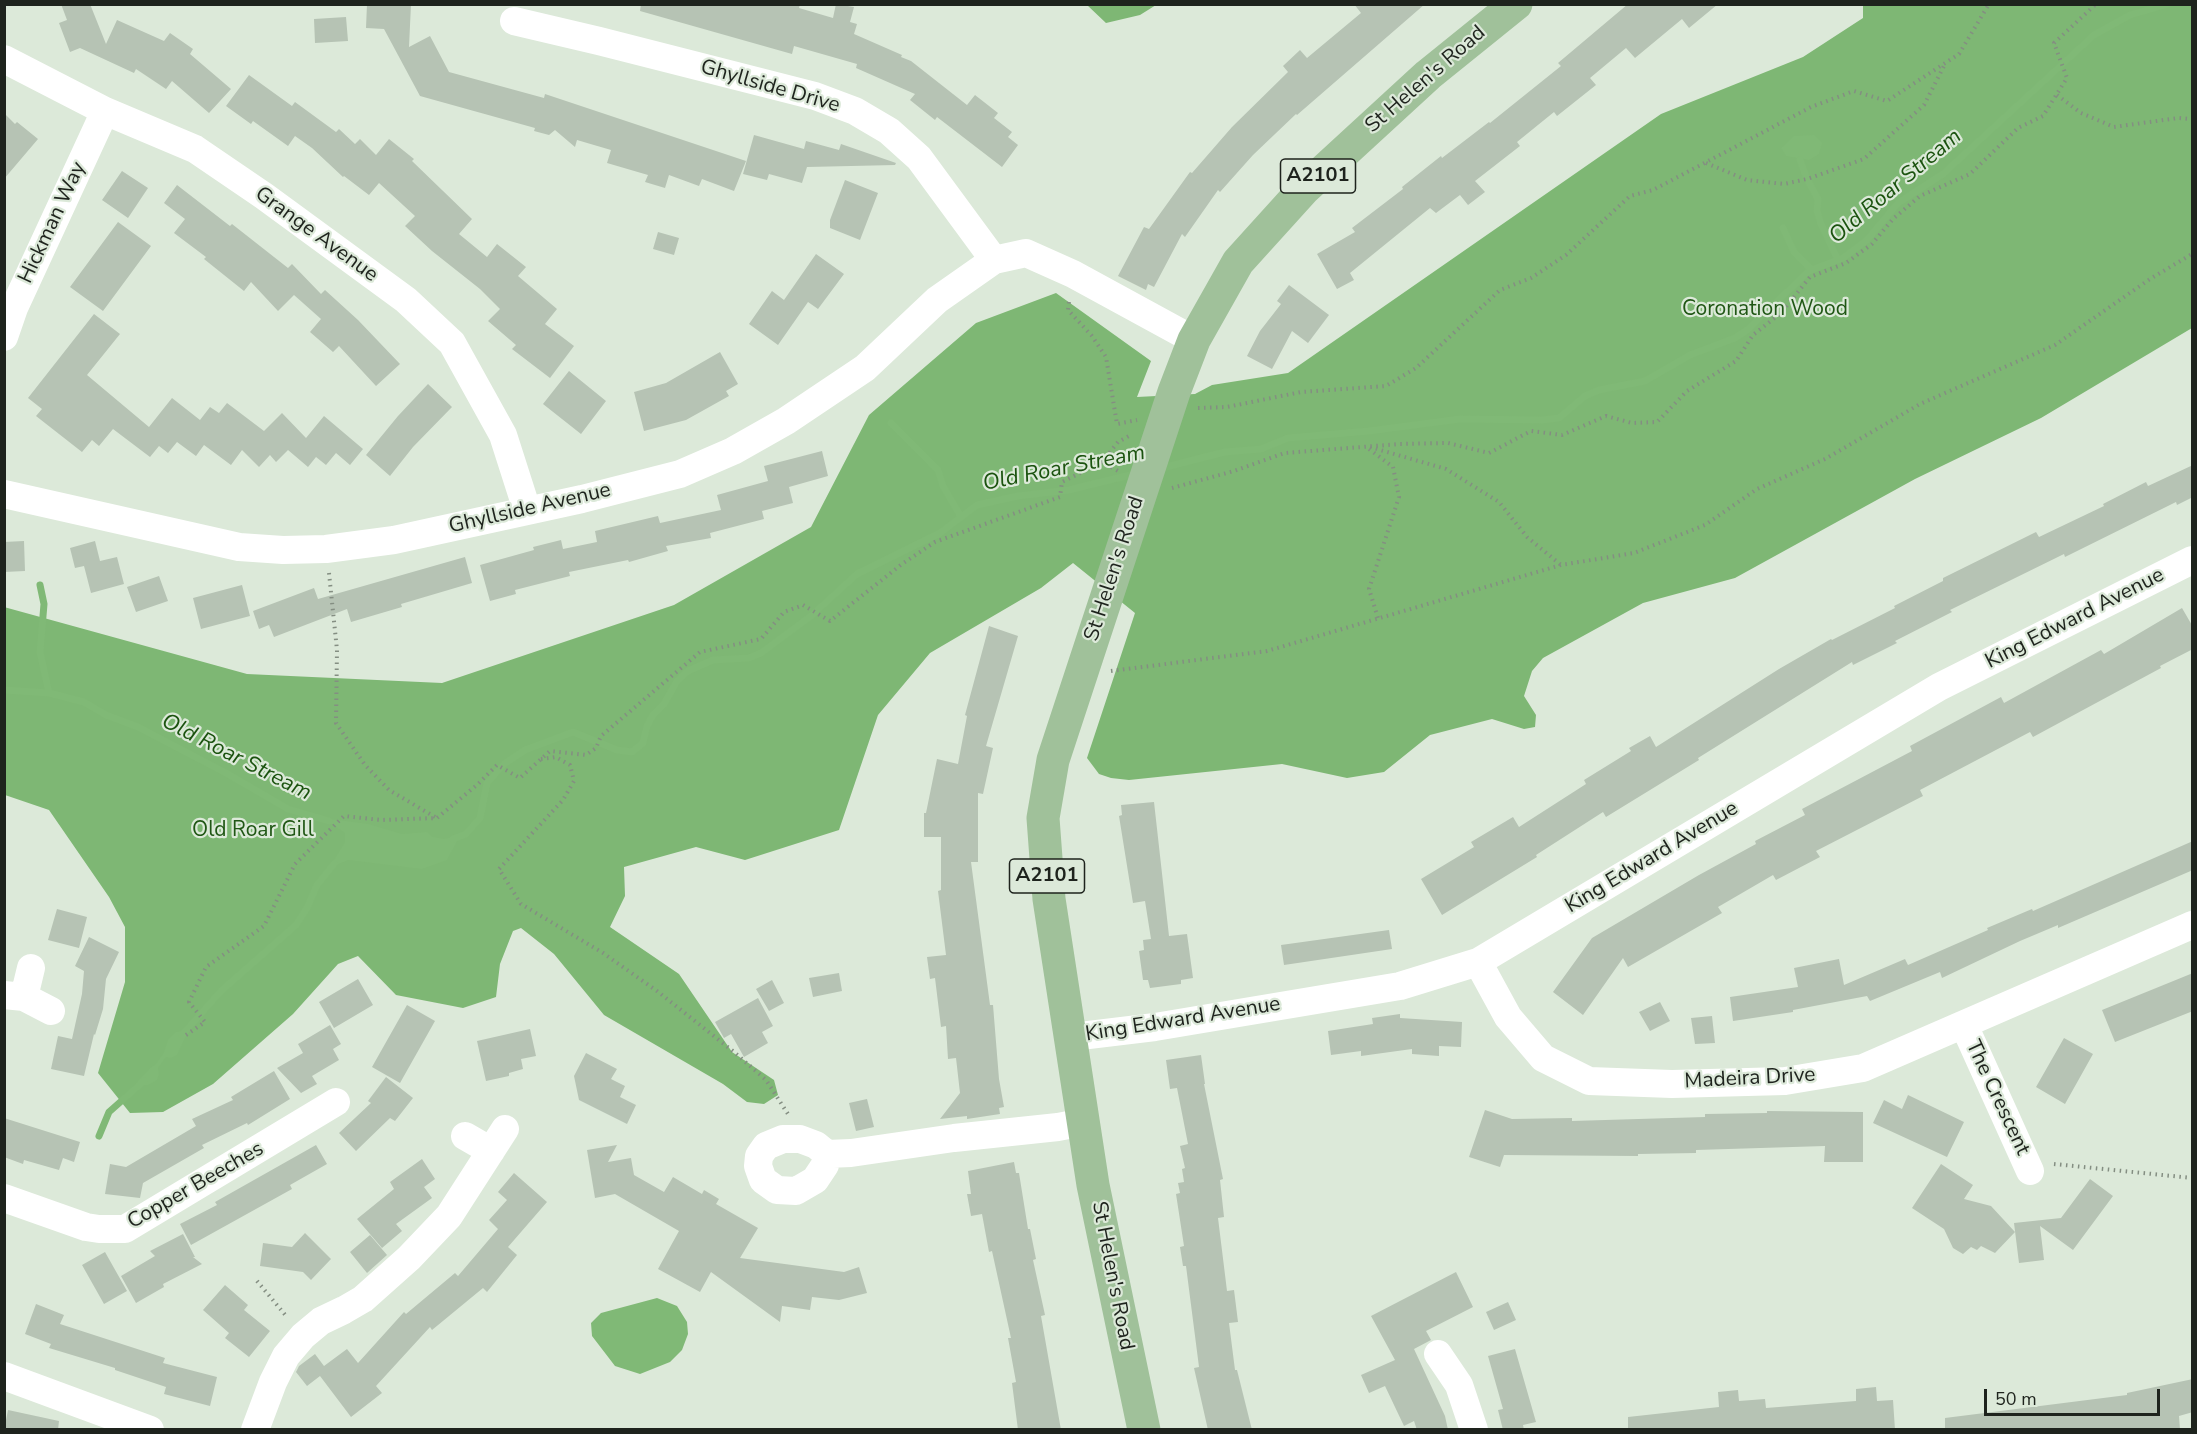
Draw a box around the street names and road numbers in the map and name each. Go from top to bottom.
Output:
street label: St Helen's Road [1361,21,1491,139]
street label: Ghyllside Drive [697,55,843,119]
street label: Hickman Way [14,158,92,288]
road number: A2101 [1280,159,1356,193]
street label: Grange Avenue [250,182,382,288]
street label: Ghyllside Avenue [447,478,613,540]
street label: St Helen's Road [1080,493,1150,645]
street label: King Edward Avenue [1981,563,2169,675]
street label: King Edward Avenue [1561,796,1743,920]
road number: A2101 [1010,859,1084,893]
street label: King Edward Avenue [1084,992,1282,1048]
street label: The Crescent [1959,1037,2035,1159]
street label: Madeira Drive [1684,1063,1816,1095]
street label: Copper Beeches [123,1137,269,1235]
street label: St Helen's Road [1085,1199,1139,1353]

